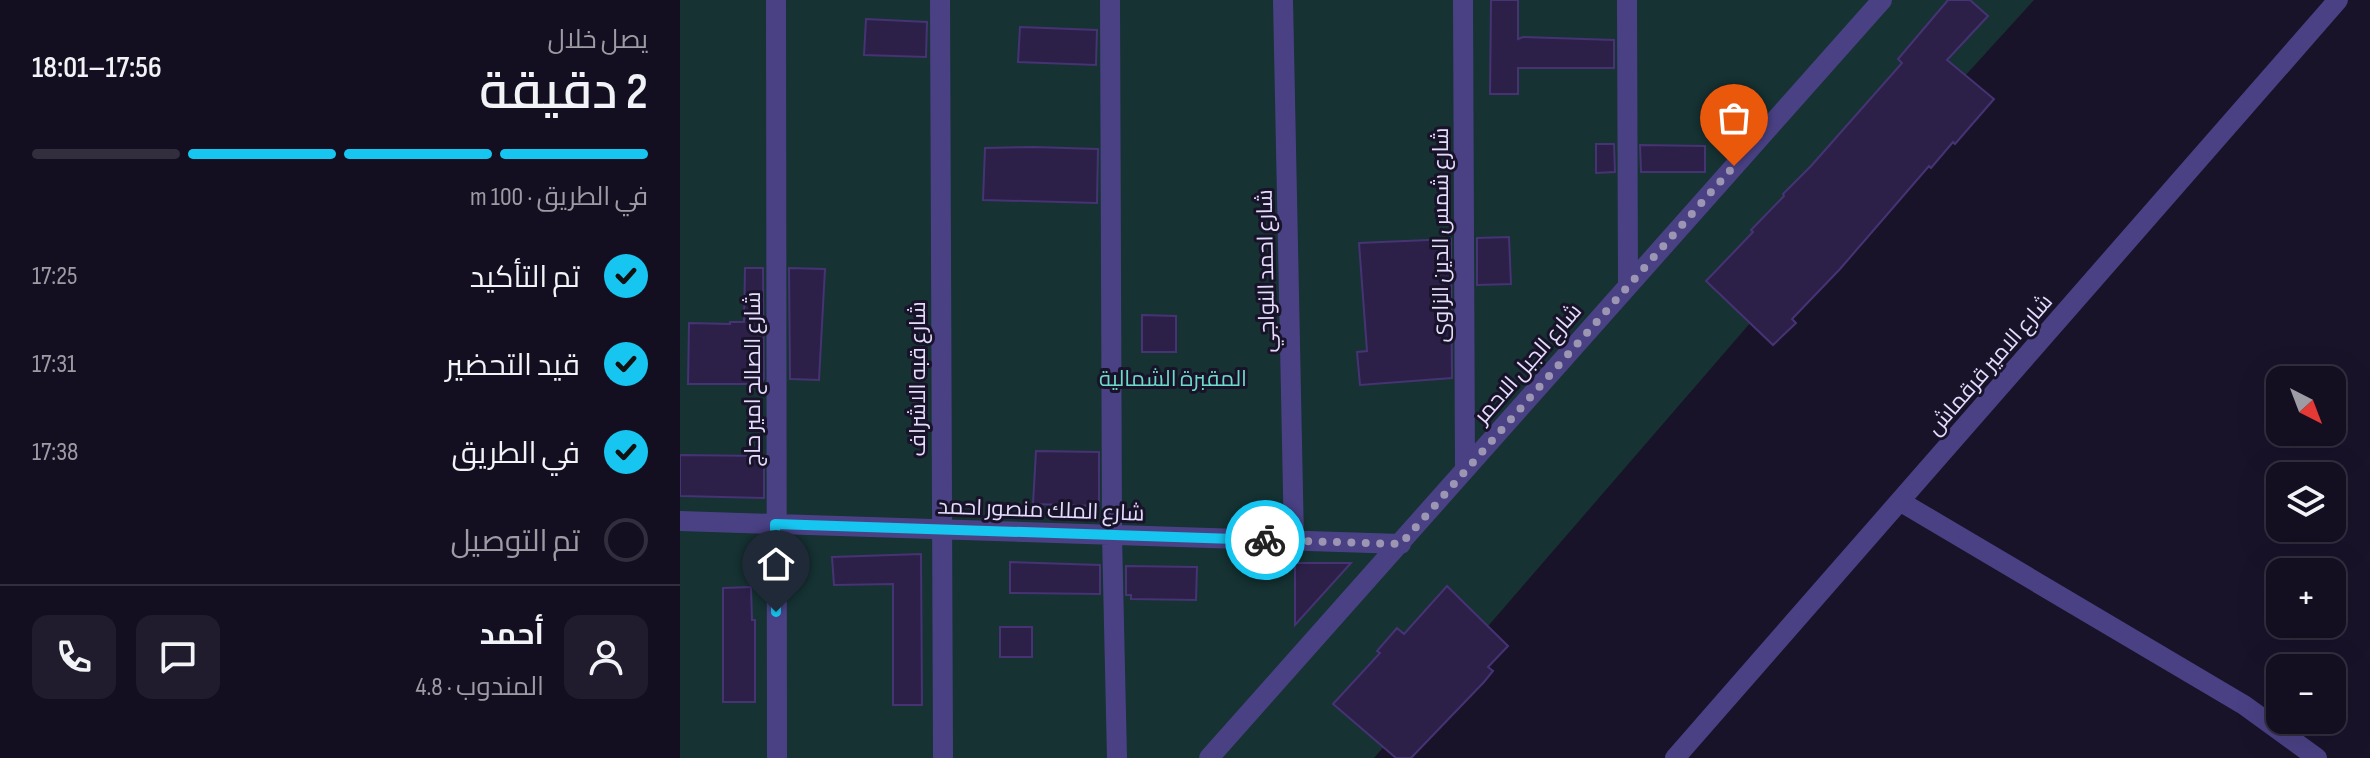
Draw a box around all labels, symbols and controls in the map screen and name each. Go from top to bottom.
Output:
text: يصل خلال [547,25,648,56]
text: 17:56–18:01 [32,50,162,86]
text: 2 دقيقة [479,61,648,124]
pin [1700,84,1768,166]
icon: bag [1712,96,1756,140]
street label: شارع شمس الدين الزاوى [1428,128,1455,342]
text: في الطريق · 100 m [470,182,648,213]
street label: شارع احمد النواجي [1252,189,1283,353]
icon: check [604,254,648,298]
text: تم التأكيد [470,260,580,296]
text: 17:25 [32,261,77,292]
street label: شارع الامير قرقماش [1921,289,2059,441]
street label: شارع الصالح امير حاج [740,292,767,466]
street label: شارع الجبل الاحمر [1467,298,1588,431]
street label: شارع قبه الاشراف [905,301,932,457]
icon: check [604,342,648,386]
text: قيد التحضير [446,348,580,384]
text: 17:31 [32,349,76,380]
park label: المقبرة الشمالية [1099,366,1247,393]
north arrow [2266,366,2346,446]
map controls [2266,366,2346,734]
icon: check [604,430,648,474]
text: في الطريق [451,436,580,472]
text: 17:38 [32,437,78,468]
button: layers [2266,462,2346,542]
street label: شارع الملك منصور احمد [937,493,1145,528]
courier [1225,500,1305,580]
icon: bike [1243,518,1287,562]
text: تم التوصيل [451,524,580,560]
pin [742,530,810,612]
icon: home [754,542,798,586]
button: + [2266,558,2346,638]
button: phone [32,615,116,699]
button: chat [136,615,220,699]
button: person [564,615,648,699]
text: أحمد [480,617,544,653]
button: − [2266,654,2346,734]
text: المندوب · 4.8 [416,672,544,703]

